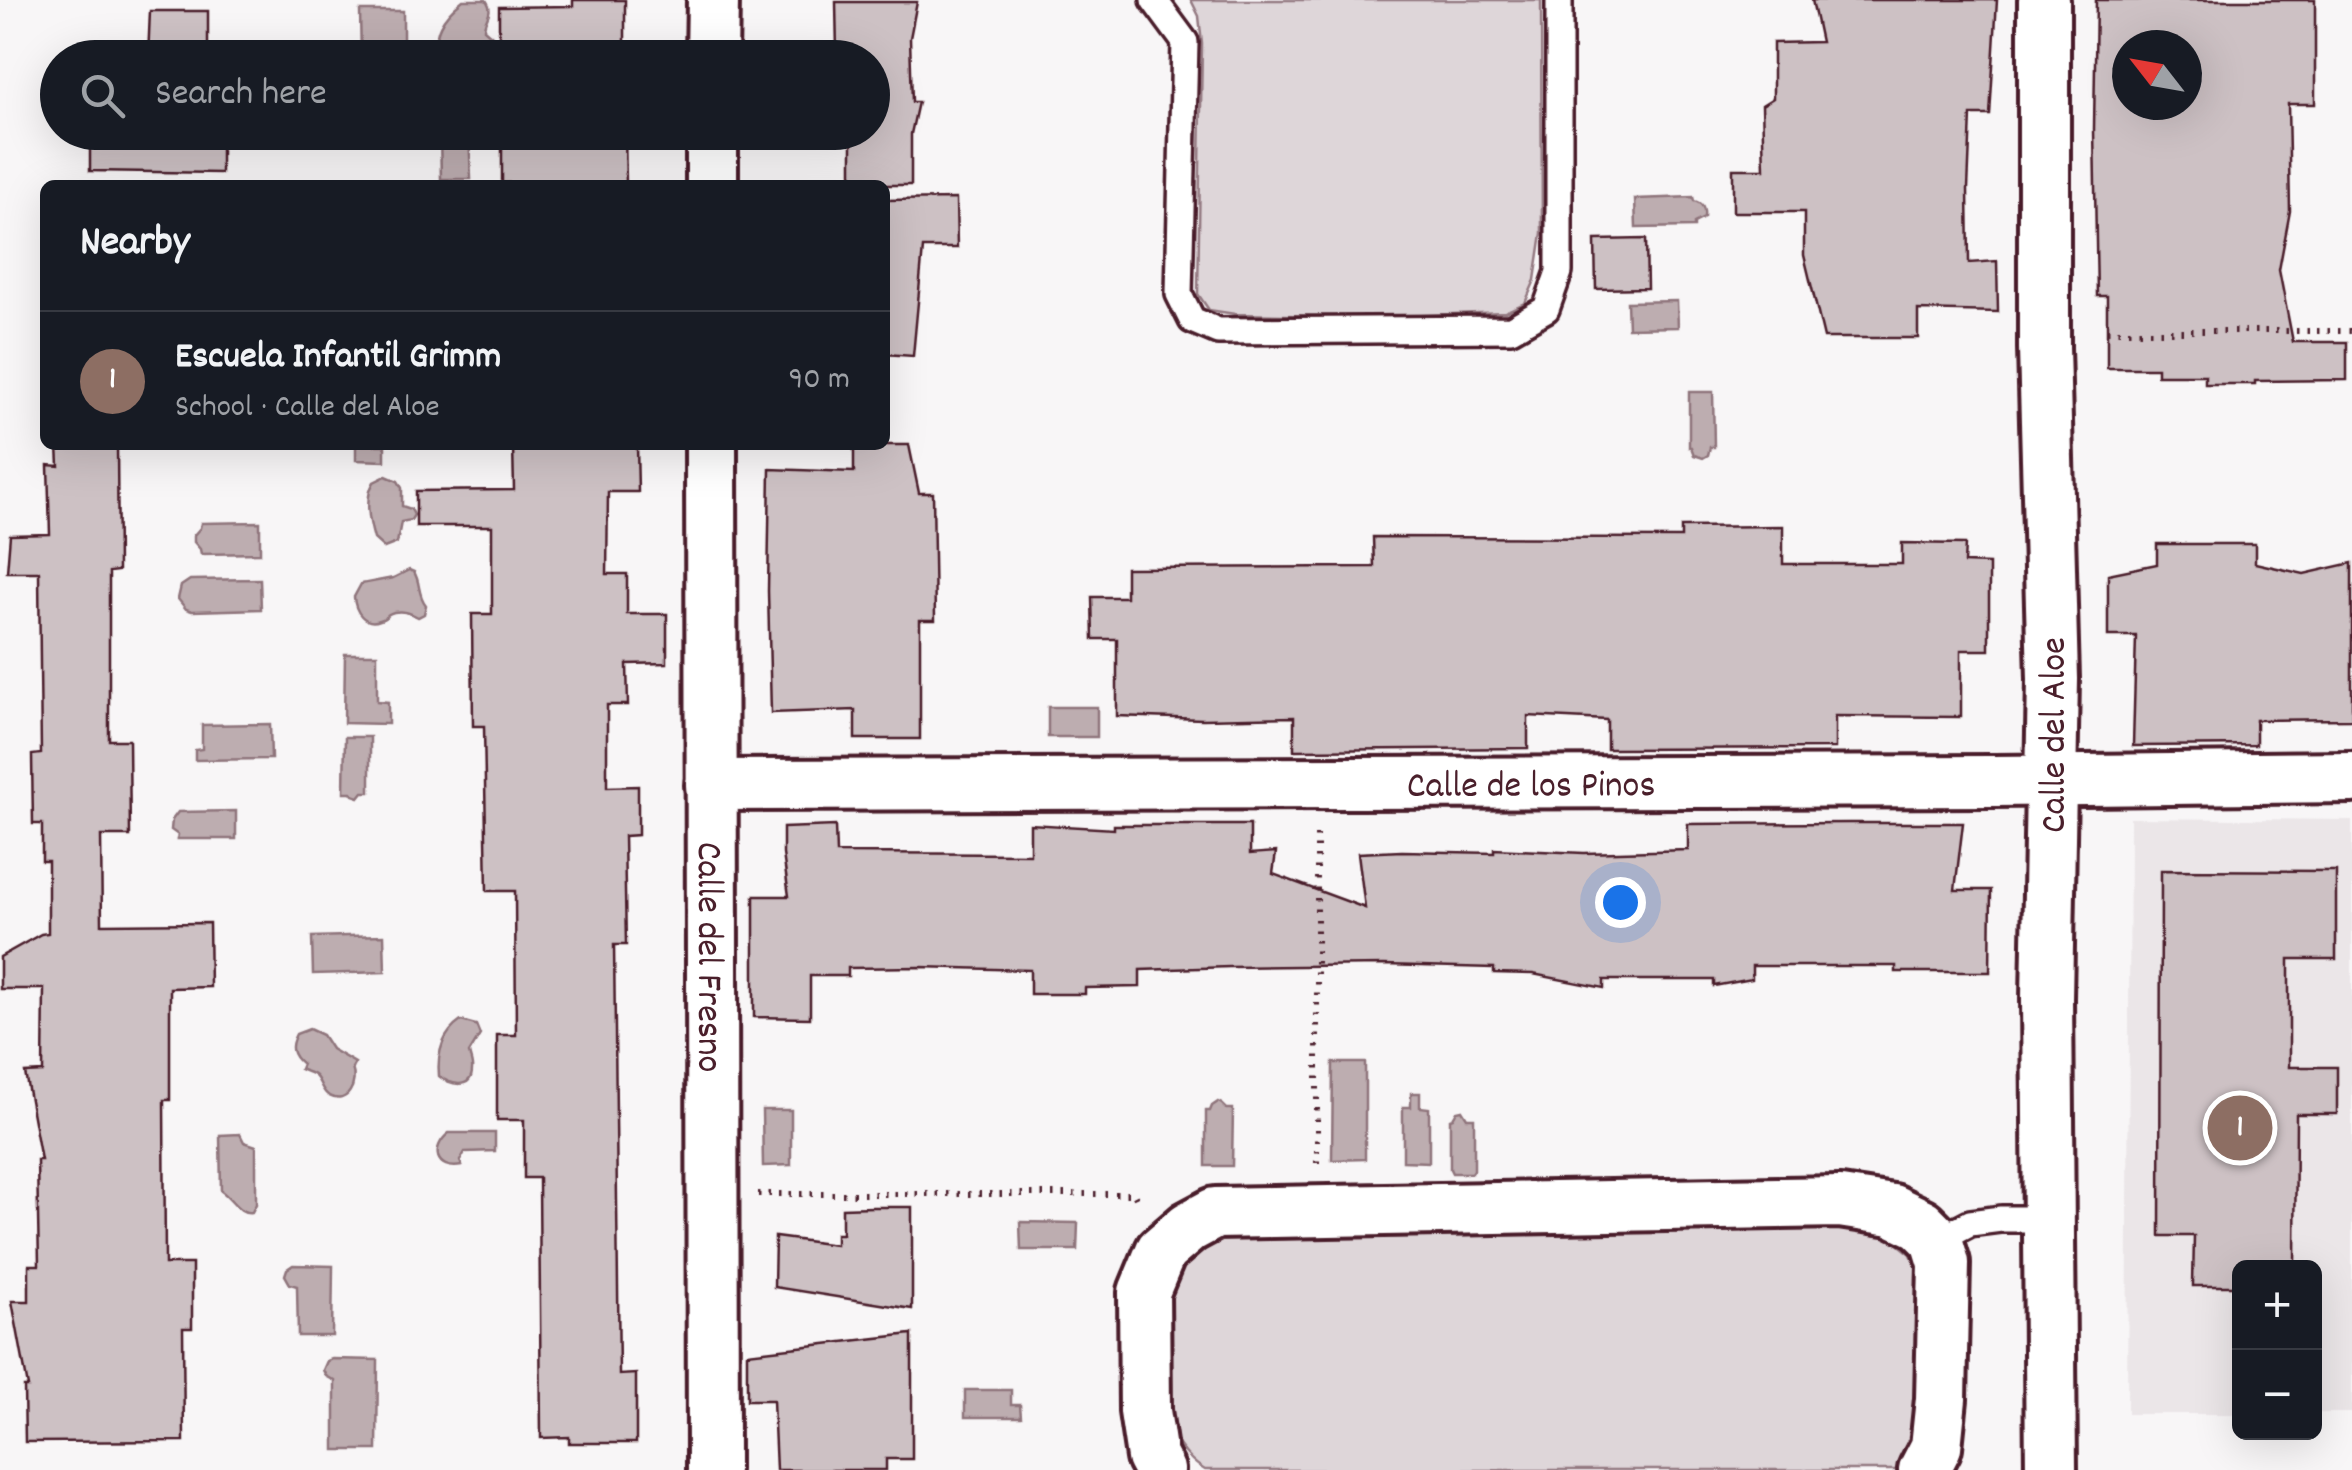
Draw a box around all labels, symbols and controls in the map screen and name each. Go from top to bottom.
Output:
north arrow [2112,30,2202,120]
search box [40,40,890,150]
icon: search [75,68,130,123]
text: Search here [155,68,327,123]
text: Nearby [80,215,190,275]
text: Escuela Infantil Grimm [175,331,501,386]
text: 1 [109,358,116,404]
text: 90 m [789,358,850,404]
text: School · Calle del Aloe [175,386,440,432]
street label: Calle del Aloe [2029,637,2084,833]
street label: Calle de los Pinos [1407,760,1655,816]
street label: Calle del Fresno [679,842,734,1072]
your location [1595,877,1646,928]
pin: 1 [2208,1090,2272,1166]
map controls [2232,1260,2322,1440]
button: + [2232,1260,2322,1350]
button: − [2232,1350,2322,1440]

